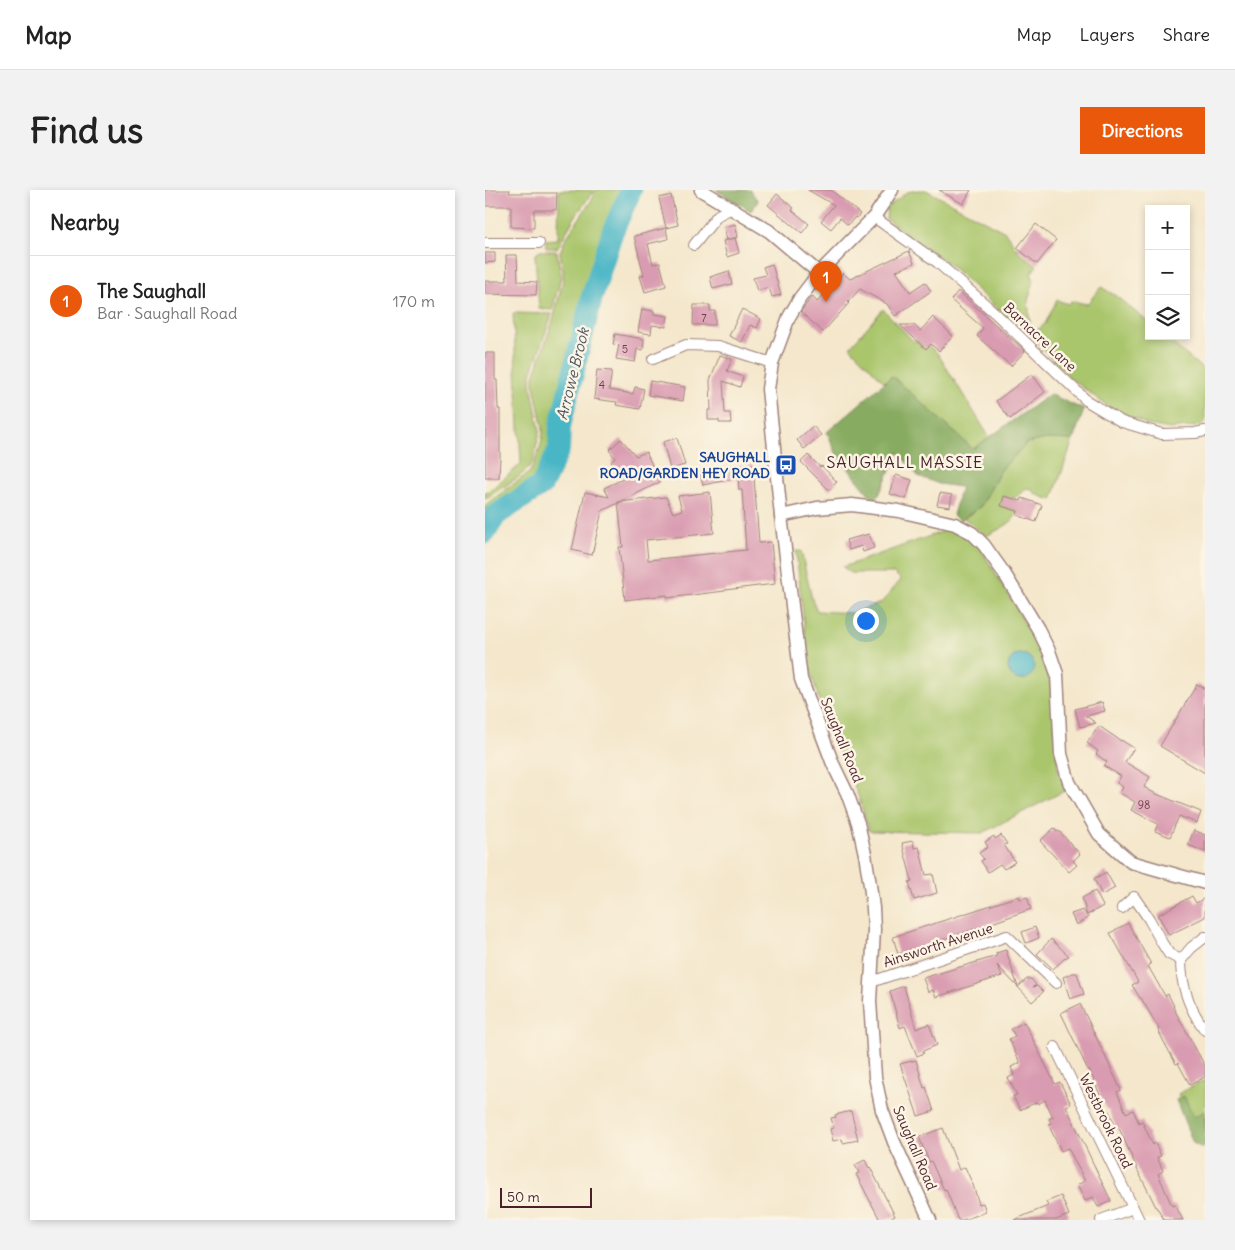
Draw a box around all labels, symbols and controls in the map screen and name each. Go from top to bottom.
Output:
text: Map [25,20,72,50]
text: Map [1016,23,1051,46]
text: Layers [1079,23,1135,46]
text: Share [1163,23,1210,46]
button: Directions [1080,107,1205,154]
text: Find us [30,108,143,152]
map controls [1145,205,1190,340]
button: + [1145,205,1190,250]
text: Nearby [50,209,120,236]
button: − [1145,250,1190,295]
pin: 1 [810,261,842,302]
text: The Saughall [97,279,206,303]
text: 1 [63,291,69,311]
text: 170 m [392,291,435,311]
button: layers [1145,295,1190,340]
street label: Barnacre Lane [1000,299,1080,375]
text: Bar · Saughall Road [97,303,237,323]
house number: 7 [701,311,707,325]
water label: Arrowe Brook [552,325,593,422]
house number: 5 [622,342,628,356]
house number: 4 [599,378,605,392]
place label: SAUGHALL ROAD/GARDEN HEY ROAD [599,448,770,482]
district label: SAUGHALL MASSIE [826,452,984,472]
bus stop icon: SAUGHALL ROAD/GARDEN HEY ROAD [774,453,798,477]
your location [853,608,879,634]
street label: Saughall Road [817,695,867,785]
house number: 98 [1138,798,1150,812]
street label: Ainsworth Avenue [881,919,995,971]
street label: Westbrook Road [1075,1071,1137,1171]
street label: Saughall Road [889,1103,941,1193]
scale bar [500,1185,593,1208]
text: 50 m [507,1188,540,1206]

